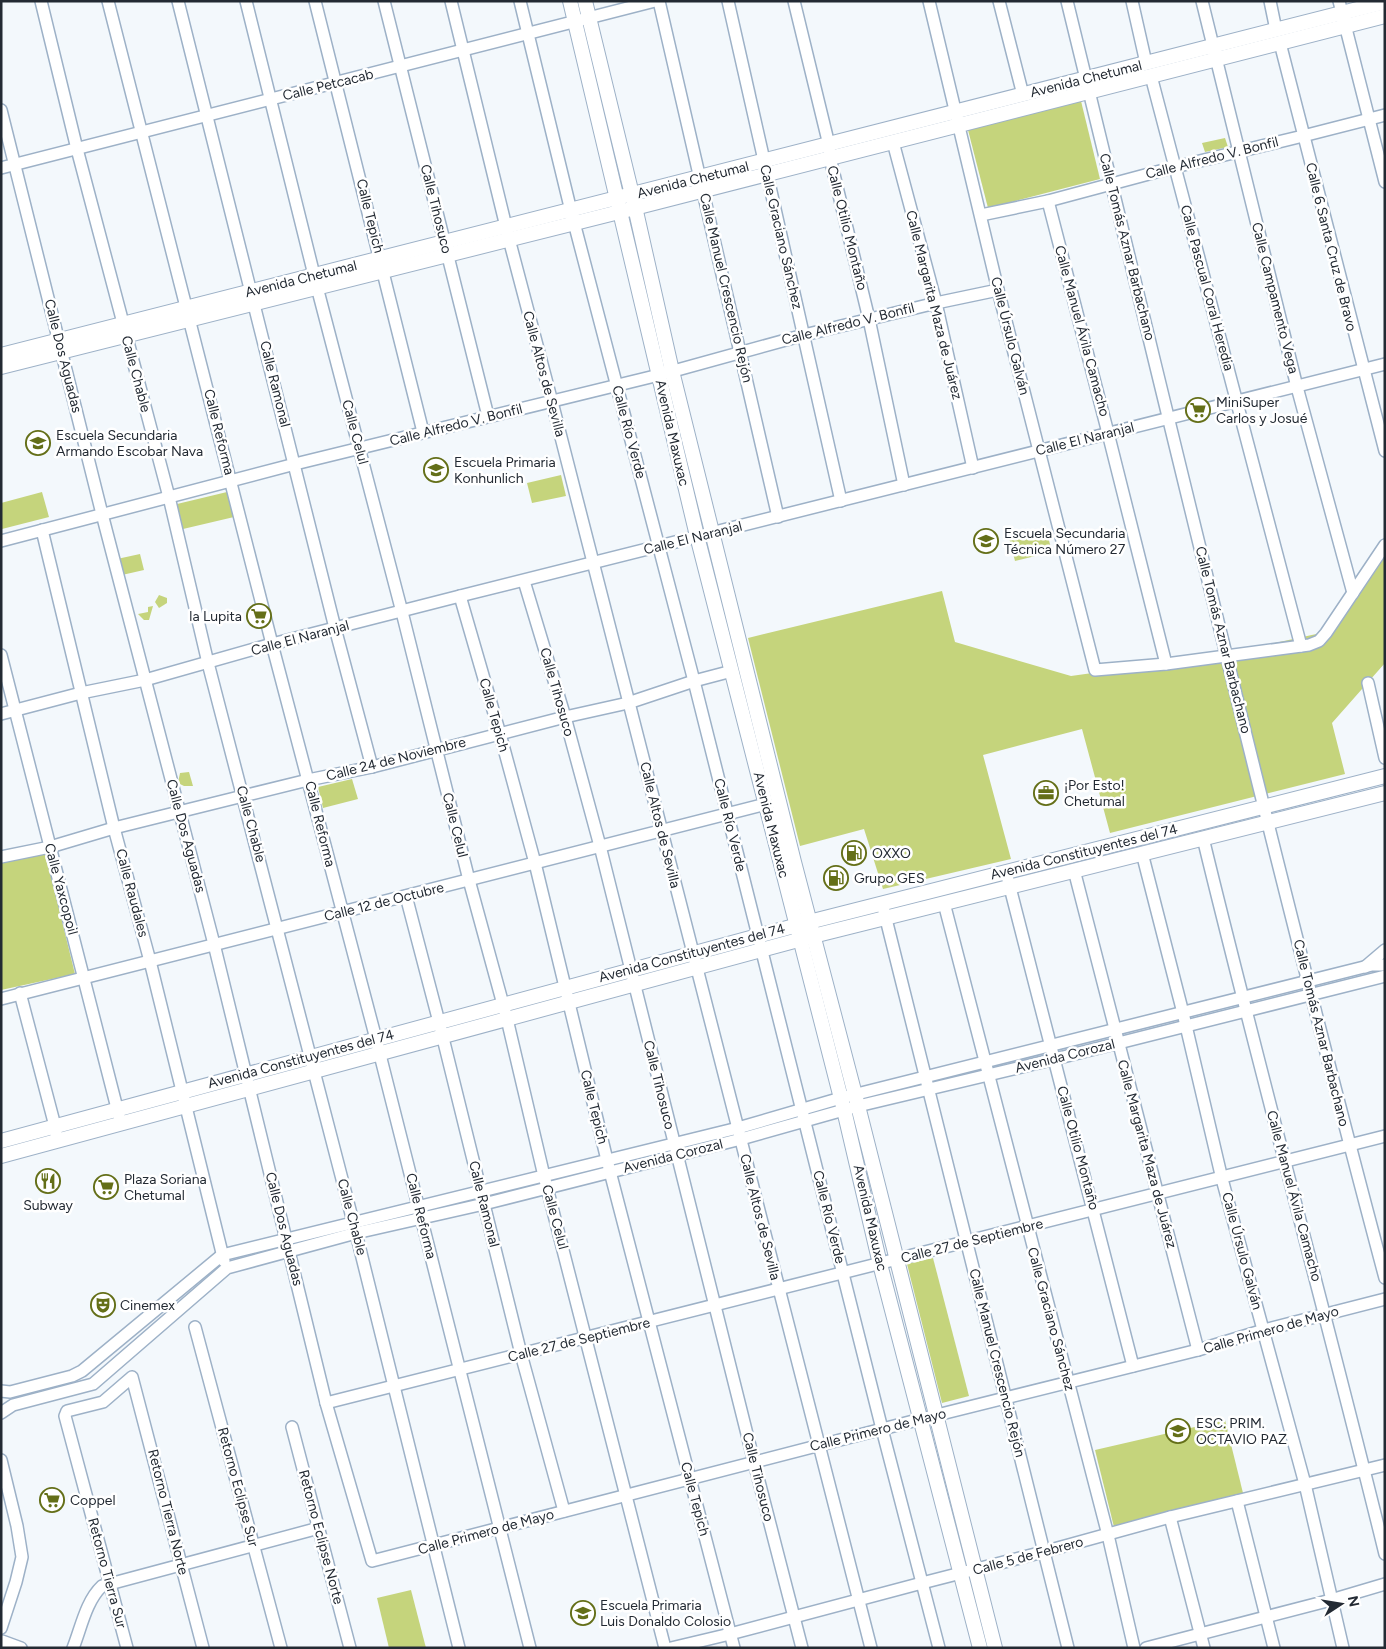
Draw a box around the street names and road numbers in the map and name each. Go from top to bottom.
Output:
street label: Avenida Chetumal [1028,57,1144,101]
street label: Calle Petcacab [281,66,375,104]
street label: Calle Alfredo V. Bonfil [1144,133,1280,183]
street label: Calle Tomás Aznar Barbachano [1095,152,1159,342]
street label: Avenida Chetumal [635,158,751,202]
street label: Calle 6 Santa Cruz de Bravo [1302,161,1360,333]
street label: Calle Tihosuco [417,163,455,255]
street label: Calle Graciano Sánchez [756,163,806,311]
street label: Calle Otilio Montaño [823,164,871,292]
street label: Calle Tepich [353,177,387,255]
street label: Calle Manuel Crescencio Rejón [696,192,756,385]
street label: Calle Pascual Coral Heredia [1177,203,1237,373]
street label: Calle Margarita Maza de Juárez [902,209,966,402]
street label: Calle Campamento Vega [1248,221,1302,375]
street label: Calle Manuel Ávila Camacho [1051,244,1113,418]
street label: Avenida Chetumal [243,257,359,301]
street label: Calle Úrsulo Galván [987,275,1033,397]
street label: Calle Dos Aguadas [41,297,85,415]
street label: Calle Alfredo V. Bonfil [780,299,916,349]
street label: Calle Altos de Sevilla [519,309,569,439]
street label: Calle Chable [118,334,154,414]
street label: Calle Ramonal [256,339,294,429]
street label: Avenida Maxuxac [651,378,693,488]
street label: Calle Río Verde [608,384,650,481]
street label: Calle Reforma [200,387,238,477]
street label: Calle Celul [338,398,372,466]
street label: Calle Alfredo V. Bonfil [388,400,524,450]
street label: Calle El Naranjal [1034,419,1136,459]
street label: Calle El Naranjal [642,518,744,558]
street label: Calle Tomás Aznar Barbachano [1191,545,1255,735]
street label: Calle El Naranjal [249,617,351,659]
street label: Calle Tihosuco [536,646,578,738]
street label: Calle Tepich [475,676,513,754]
street label: Calle 24 de Noviembre [324,733,468,785]
street label: Calle Altos de Sevilla [636,760,684,890]
street label: Avenida Maxuxac [750,770,792,880]
street label: Calle Dos Aguadas [163,777,209,895]
street label: Calle Río Verde [710,777,750,874]
street label: Calle Reforma [301,779,339,869]
street label: Calle Chable [233,784,269,864]
street label: Calle Celul [439,791,471,859]
street label: Avenida Constituyentes del 74 [989,820,1180,884]
street label: Calle Yaxcopoil [41,841,81,937]
street label: Calle Raudales [112,847,152,939]
street label: Calle 12 de Octubre [322,879,446,925]
street label: Avenida Constituyentes del 74 [597,920,787,986]
street label: Calle Tomás Aznar Barbachano [1289,938,1353,1128]
street label: Avenida Constituyentes del 74 [206,1026,396,1092]
street label: Avenida Corozal [1013,1035,1117,1077]
street label: Calle Tihosuco [640,1039,678,1131]
street label: Calle Margarita Maza de Juárez [1114,1058,1180,1250]
street label: Calle Tepich [577,1068,611,1146]
street label: Calle Otilio Montaño [1053,1084,1103,1212]
street label: Calle Manuel Ávila Camacho [1263,1109,1325,1283]
street label: Avenida Corozal [621,1135,725,1177]
street label: Calle Altos de Sevilla [736,1152,784,1282]
street label: Calle Ramonal [465,1159,503,1249]
street label: Avenida Maxuxac [849,1163,891,1273]
street label: Calle Río Verde [809,1169,849,1266]
street label: Calle Dos Aguadas [262,1170,306,1288]
street label: Calle Reforma [402,1171,440,1261]
street label: Calle Chable [334,1177,370,1257]
street label: Calle Celul [538,1183,572,1251]
street label: Calle Úrsulo Galván [1218,1190,1266,1312]
street label: Calle 27 de Septiembre [899,1215,1045,1267]
street label: Calle Graciano Sánchez [1024,1245,1078,1393]
street label: Calle Manuel Crescencio Rejón [965,1267,1029,1459]
street label: Calle Primero de Mayo [1201,1303,1341,1357]
street label: Calle 27 de Septiembre [506,1314,652,1366]
street label: Calle Primero de Mayo [808,1405,948,1455]
street label: Retorno Eclipse Sur [214,1425,262,1549]
street label: Calle Tihosuco [739,1431,777,1523]
street label: Retorno Tierra Norte [144,1447,192,1577]
street label: Calle Tepich [677,1460,713,1538]
street label: Retorno Eclipse Norte [295,1468,347,1606]
street label: Calle Primero de Mayo [416,1506,556,1558]
street label: Retorno Tierra Sur [84,1516,130,1630]
street label: Calle 5 de Febrero [971,1533,1085,1579]

